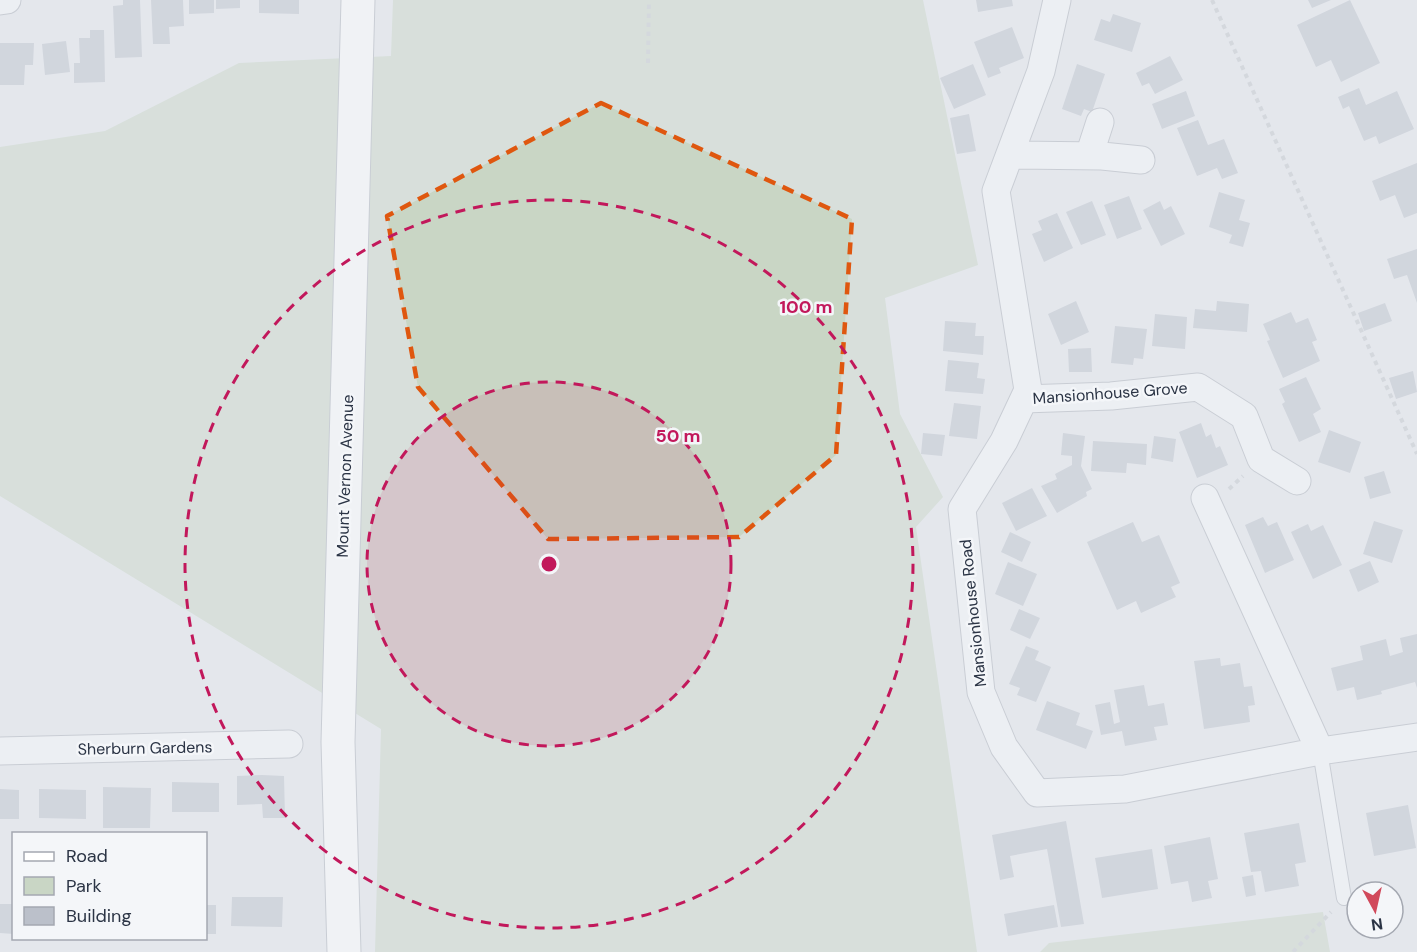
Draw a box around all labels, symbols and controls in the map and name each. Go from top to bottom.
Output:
text: 100 m [779,295,833,319]
street label: Mansionhouse Grove [1032,377,1188,409]
street label: Mount Vernon Avenue [332,394,358,558]
text: 50 m [655,424,701,448]
street label: Mansionhouse Road [955,538,991,688]
centre of rings [539,554,559,574]
street label: Sherburn Gardens [77,736,213,760]
legend [12,832,207,940]
text: Road [66,844,108,868]
text: Park [66,874,102,898]
north arrow [1345,880,1405,940]
text: Building [66,904,131,928]
text: N [1370,913,1384,936]

